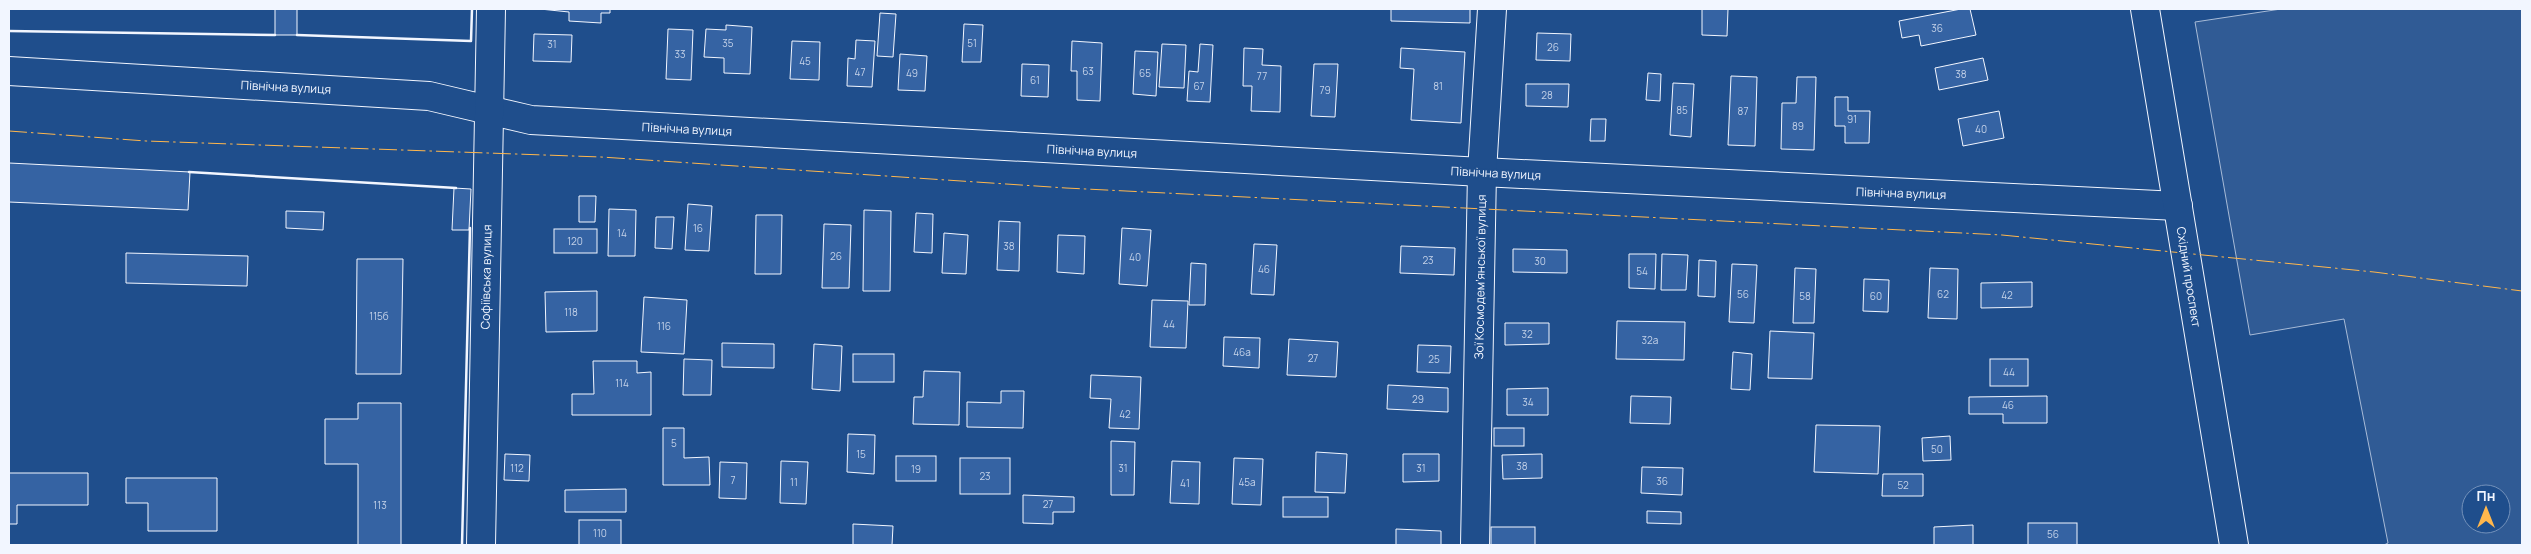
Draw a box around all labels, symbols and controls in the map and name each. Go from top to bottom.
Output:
house number: 36 [1931,21,1943,35]
house number: 35 [722,36,734,50]
house number: 51 [967,36,977,50]
house number: 31 [547,37,557,51]
house number: 26 [1547,40,1559,54]
house number: 33 [674,47,686,61]
house number: 45 [799,54,811,68]
house number: 63 [1082,64,1094,78]
house number: 47 [855,65,865,79]
house number: 49 [906,66,918,80]
house number: 65 [1139,66,1151,80]
house number: 38 [1955,67,1967,81]
house number: 77 [1257,69,1267,83]
house number: 61 [1030,73,1040,87]
street label: Північна вулиця [240,76,332,98]
house number: 67 [1193,79,1205,93]
house number: 81 [1433,79,1443,93]
house number: 79 [1319,83,1331,97]
house number: 28 [1541,88,1553,102]
house number: 85 [1676,103,1688,117]
house number: 87 [1738,104,1748,118]
house number: 91 [1847,112,1857,126]
street label: Північна вулиця [641,118,733,140]
house number: 89 [1792,119,1804,133]
house number: 40 [1975,122,1987,136]
street label: Північна вулиця [1046,140,1138,162]
street label: Північна вулиця [1450,162,1542,184]
street label: Північна вулиця [1856,183,1946,203]
street label: Зої Космодем’янської вулиця [1470,194,1490,360]
house number: 16 [693,221,703,235]
street label: Софіївська вулиця [477,225,495,329]
street label: Східний проспект [2173,225,2205,329]
house number: 14 [617,226,627,240]
house number: 120 [567,234,583,248]
house number: 38 [1003,239,1015,253]
house number: 26 [830,249,842,263]
house number: 40 [1129,250,1141,264]
house number: 23 [1422,253,1434,267]
house number: 30 [1534,254,1546,268]
house number: 46 [1258,262,1270,276]
house number: 54 [1636,264,1648,278]
house number: 56 [1737,287,1749,301]
house number: 62 [1937,287,1949,301]
house number: 42 [2001,288,2013,302]
house number: 58 [1799,289,1811,303]
house number: 60 [1870,289,1882,303]
house number: 118 [564,305,578,319]
house number: 115б [369,309,389,323]
house number: 44 [1163,317,1175,331]
house number: 116 [657,319,671,333]
house number: 32 [1521,327,1533,341]
house number: 32а [1642,333,1658,347]
house number: 46а [1233,345,1251,359]
house number: 27 [1308,351,1318,365]
house number: 25 [1428,352,1440,366]
house number: 44 [2003,365,2015,379]
house number: 114 [615,376,629,390]
house number: 29 [1412,392,1424,406]
house number: 34 [1522,395,1534,409]
house number: 46 [2002,398,2014,412]
house number: 42 [1119,407,1131,421]
house number: 5 [671,436,677,450]
house number: 50 [1931,442,1943,456]
house number: 15 [856,447,866,461]
house number: 38 [1516,459,1528,473]
house number: 112 [510,461,524,475]
house number: 31 [1118,461,1128,475]
house number: 31 [1416,461,1426,475]
house number: 19 [911,462,921,476]
house number: 23 [979,469,991,483]
house number: 7 [730,473,736,487]
house number: 36 [1656,474,1668,488]
house number: 11 [790,475,798,489]
house number: 45а [1238,475,1256,489]
house number: 41 [1180,476,1190,490]
house number: 52 [1897,478,1909,492]
north arrow [2461,484,2511,534]
text: Пн [2477,486,2495,505]
house number: 27 [1043,497,1053,511]
house number: 113 [373,498,387,512]
house number: 110 [593,526,607,540]
house number: 56 [2047,527,2059,541]

